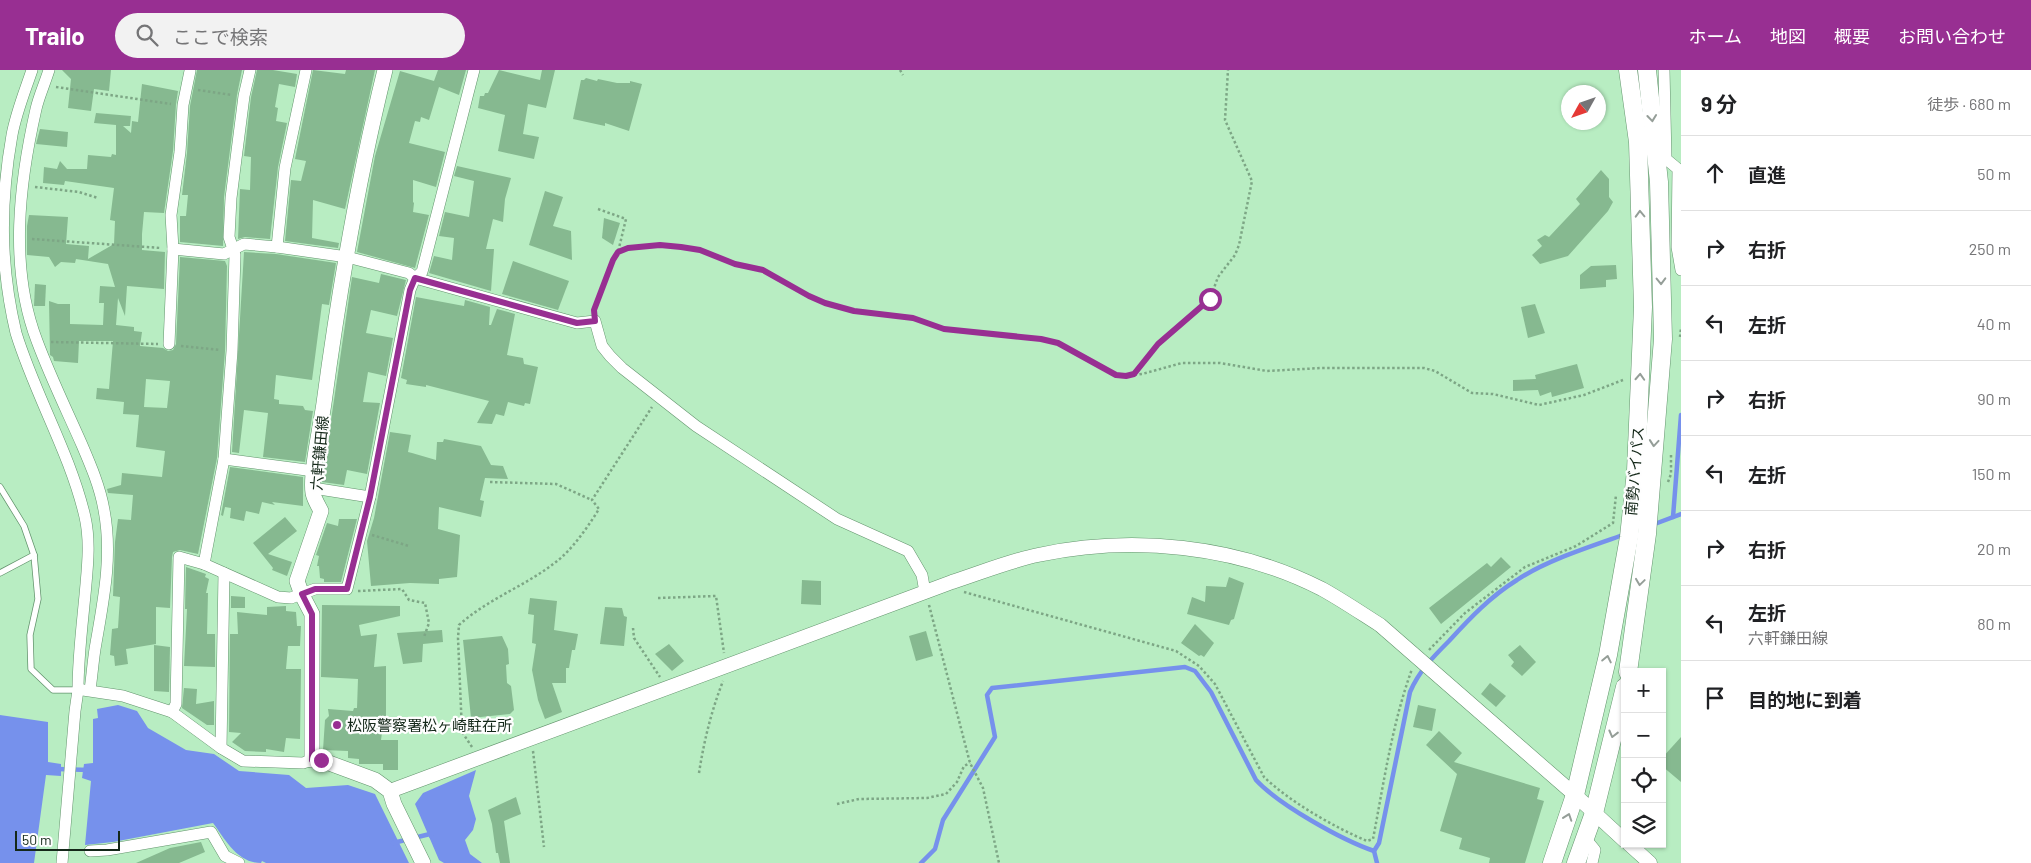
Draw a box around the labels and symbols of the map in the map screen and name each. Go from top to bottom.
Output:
north arrow [1561,85,1606,130]
one-way arrow [1646,115,1657,123]
one-way arrow [1635,210,1646,218]
one-way arrow [1656,277,1666,285]
route start [1199,288,1222,311]
one-way arrow [1635,373,1646,381]
street label: 六軒鎌田線 [307,415,331,491]
street label: 南勢バイパス [1621,426,1647,516]
one-way arrow [1649,439,1660,447]
one-way arrow [1635,578,1646,586]
one-way arrow [1601,655,1611,664]
place label: 松阪警察署松ヶ崎駐在所 [347,716,512,734]
marker: 松阪警察署松ヶ崎駐在所 [331,719,343,731]
one-way arrow [1608,730,1619,739]
route end [310,749,333,772]
one-way arrow [1562,813,1572,822]
scale bar [15,828,120,851]

